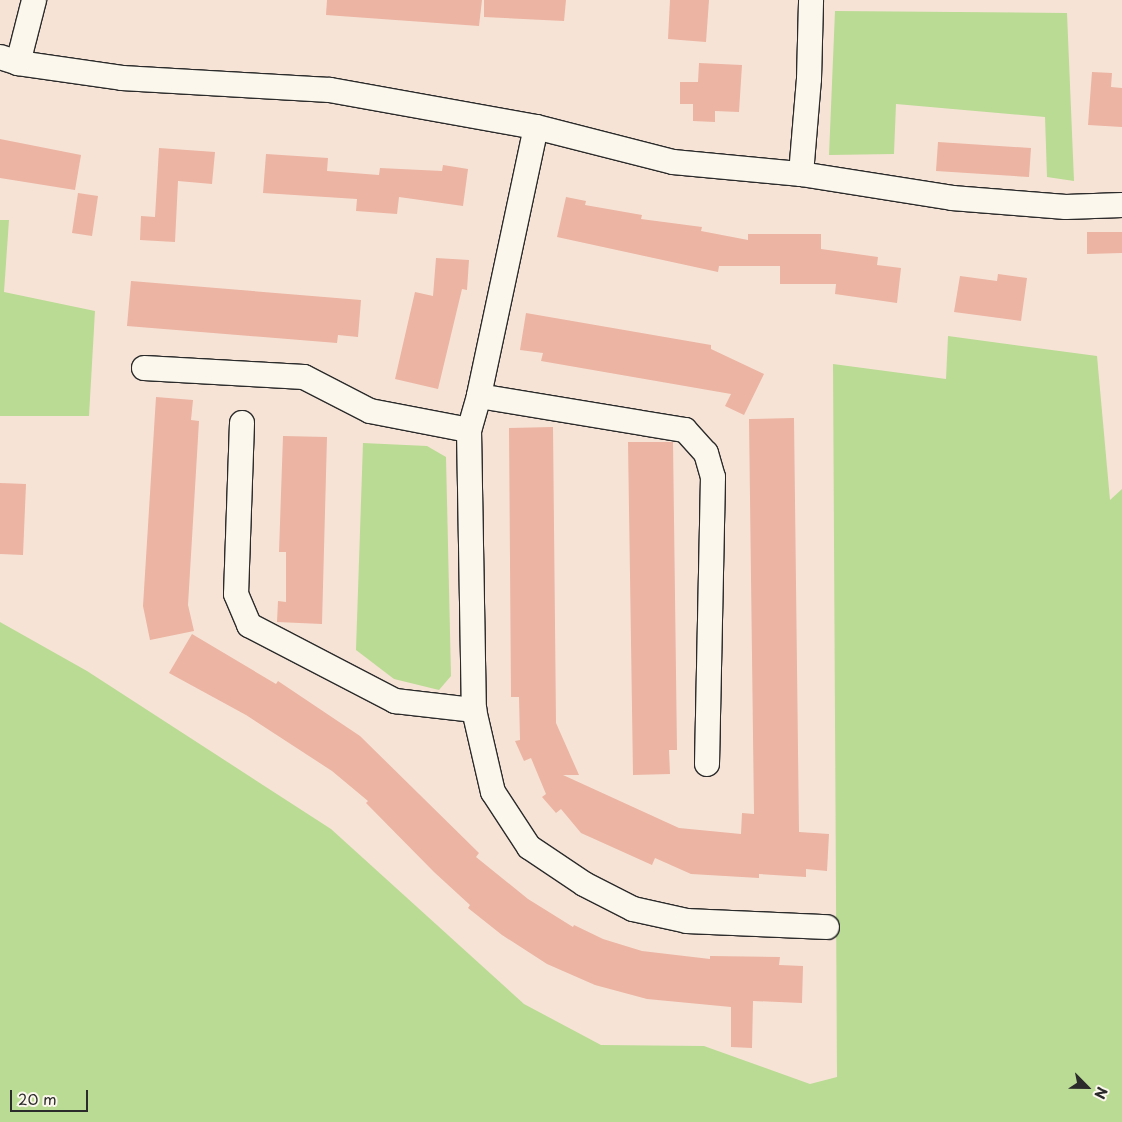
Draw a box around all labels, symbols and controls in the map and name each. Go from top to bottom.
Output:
north arrow [1062,1062,1112,1112]
scale bar [12,1080,90,1112]
text: N [1089,1084,1113,1102]
text: 20 m [18,1087,57,1110]

